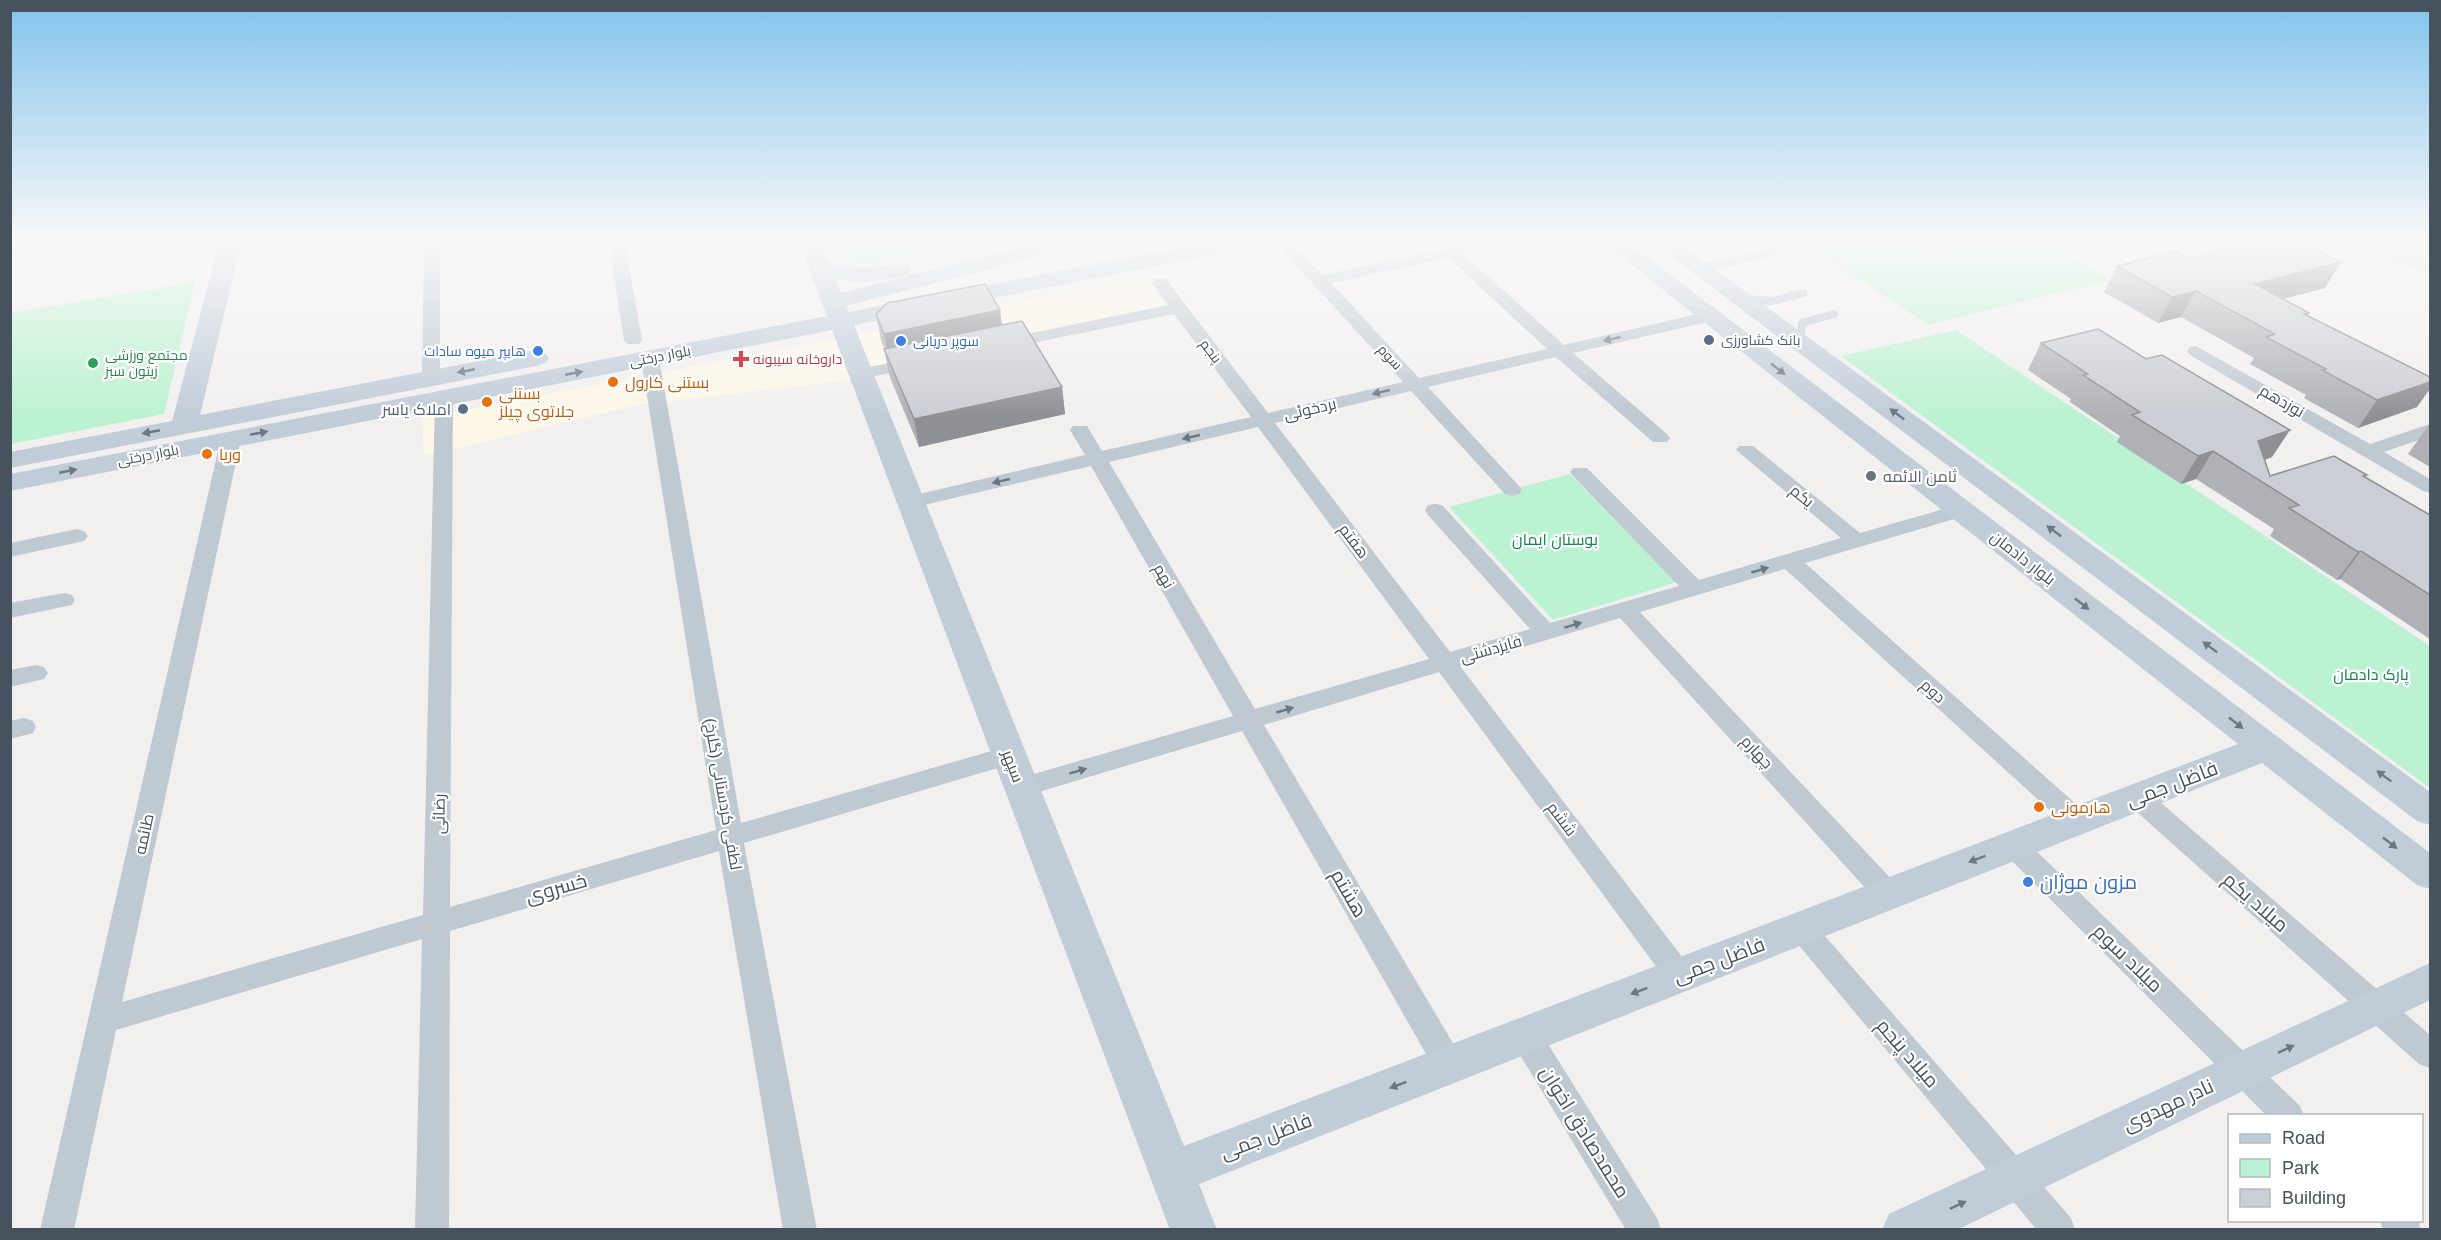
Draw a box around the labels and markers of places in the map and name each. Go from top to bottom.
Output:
place label: بانک کشاورزی [1721,332,1800,348]
place label: سوپر دریانی [913,333,979,351]
marker: بانک کشاورزی [1702,333,1716,347]
marker: سوپر دریانی [894,334,908,348]
place label: هایپر میوه سادات [424,343,526,361]
marker: هایپر میوه سادات [531,344,545,358]
place label: مجتمع ورزشی زیتون سبز [104,347,188,379]
place label: داروخانه سیبونه [753,351,842,367]
marker: داروخانه سیبونه [734,352,748,366]
marker: مجتمع ورزشی زیتون سبز [86,356,100,370]
place label: بستنی کارول [625,374,709,393]
marker: بستنی کارول [606,375,620,389]
place label: بستنی جلاتوی چیلز [498,385,574,423]
marker: بستنی جلاتوی چیلز [480,395,494,409]
place label: املاک یاسر [381,401,451,419]
marker: املاک یاسر [456,402,470,416]
place label: وریا [219,446,241,464]
marker: وریا [200,447,214,461]
place label: ثامن الائمه [1883,468,1958,487]
marker: ثامن الائمه [1864,469,1878,483]
place label: هارمونی [2051,799,2111,818]
marker: هارمونی [2032,800,2046,814]
place label: مزون موژان [2040,871,2137,895]
marker: مزون موژان [2021,875,2035,889]

